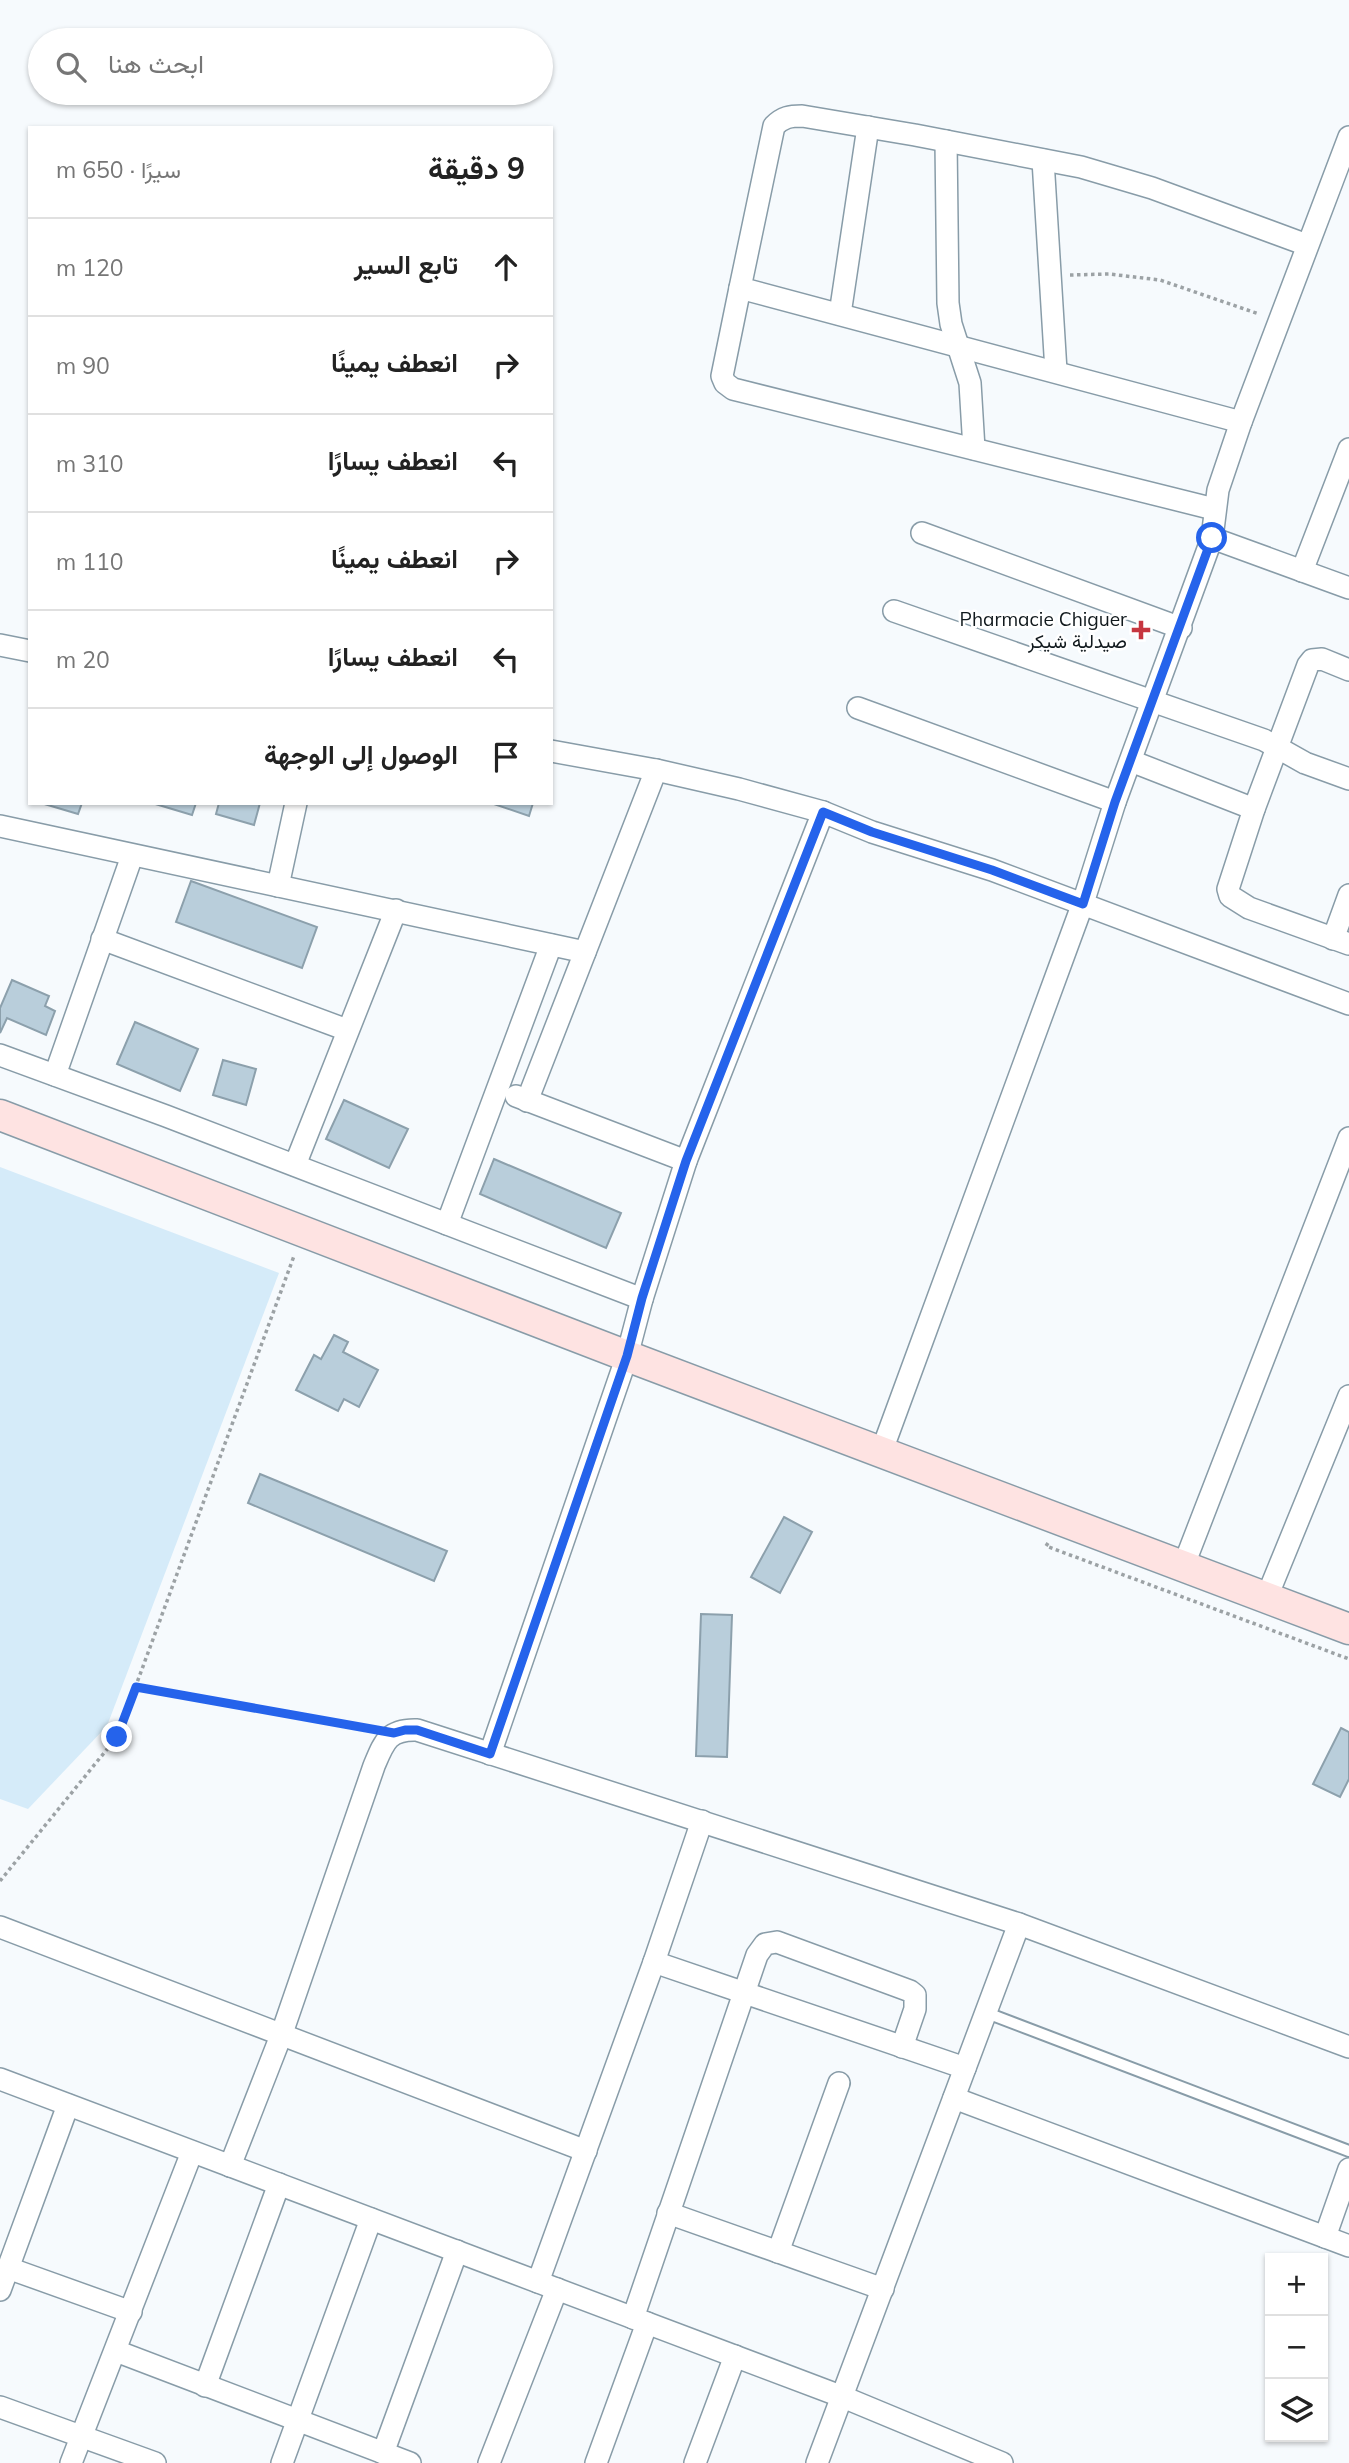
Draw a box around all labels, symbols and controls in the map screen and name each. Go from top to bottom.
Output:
search box [28,28,553,105]
text: ابحث هنا [108,47,204,80]
icon: search [52,48,90,86]
text: 9 دقيقة [428,149,525,187]
text: سيرًا · 650 m [56,155,181,184]
text: تابع السير [354,248,458,281]
icon: ahead [487,248,525,286]
text: 120 m [56,253,124,282]
text: انعطف يمينًا [331,346,458,379]
icon: right [487,346,525,384]
text: 90 m [56,351,110,380]
text: انعطف يسارًا [328,444,458,477]
icon: left [487,444,525,482]
text: 310 m [56,449,124,478]
route start [1196,522,1227,553]
text: انعطف يمينًا [331,542,458,575]
icon: right [487,542,525,580]
text: 110 m [56,547,124,576]
place label: Pharmacie Chiguer صيدلية شيكر [960,607,1127,653]
marker: Pharmacie Chiguer صيدلية شيكر [1133,622,1149,638]
text: انعطف يسارًا [328,640,458,673]
icon: left [487,640,525,678]
text: 20 m [56,645,110,674]
text: الوصول إلى الوجهة [264,738,458,771]
icon: arrive [487,738,525,776]
route end [101,1721,132,1752]
map controls [1265,2253,1328,2442]
button: + [1265,2253,1328,2316]
button: − [1265,2316,1328,2379]
button: layers [1265,2379,1328,2442]

